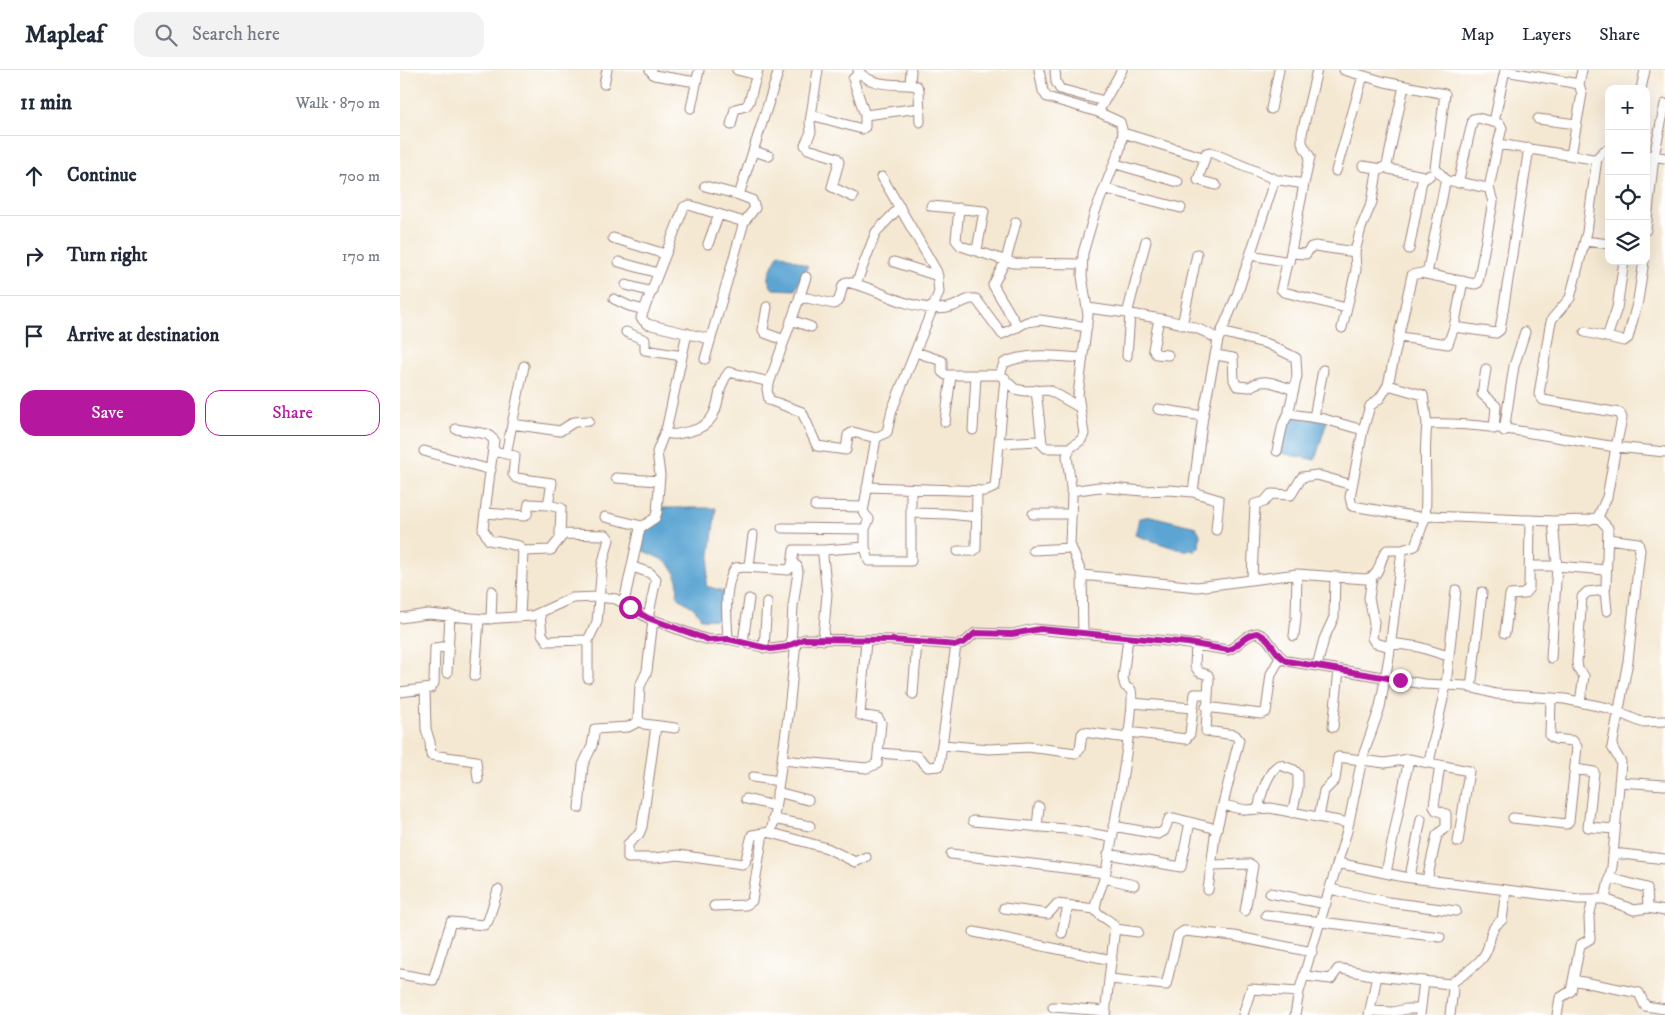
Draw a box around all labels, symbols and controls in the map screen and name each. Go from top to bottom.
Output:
search box [134,12,484,57]
text: Mapleaf [25,20,104,50]
icon: search [152,21,180,49]
text: Search here [192,23,280,46]
text: Map [1461,24,1494,46]
text: Layers [1522,24,1571,46]
text: Share [1599,24,1640,46]
map controls [1605,85,1650,265]
button: + [1605,85,1650,130]
text: 11 min [20,90,72,116]
text: Walk · 870 m [296,93,380,113]
button: − [1605,130,1650,175]
icon: ahead [20,162,48,190]
text: Continue [67,164,137,187]
text: 700 m [339,166,380,186]
button: locate [1605,175,1650,220]
button: layers [1605,220,1650,265]
icon: right [20,242,48,270]
text: Turn right [67,244,147,267]
text: 170 m [342,246,380,266]
icon: arrive [20,322,48,350]
text: Arrive at destination [67,324,219,347]
button: Save [20,390,195,436]
button: Share [205,390,380,436]
route start [619,596,642,619]
route end [1389,669,1412,692]

